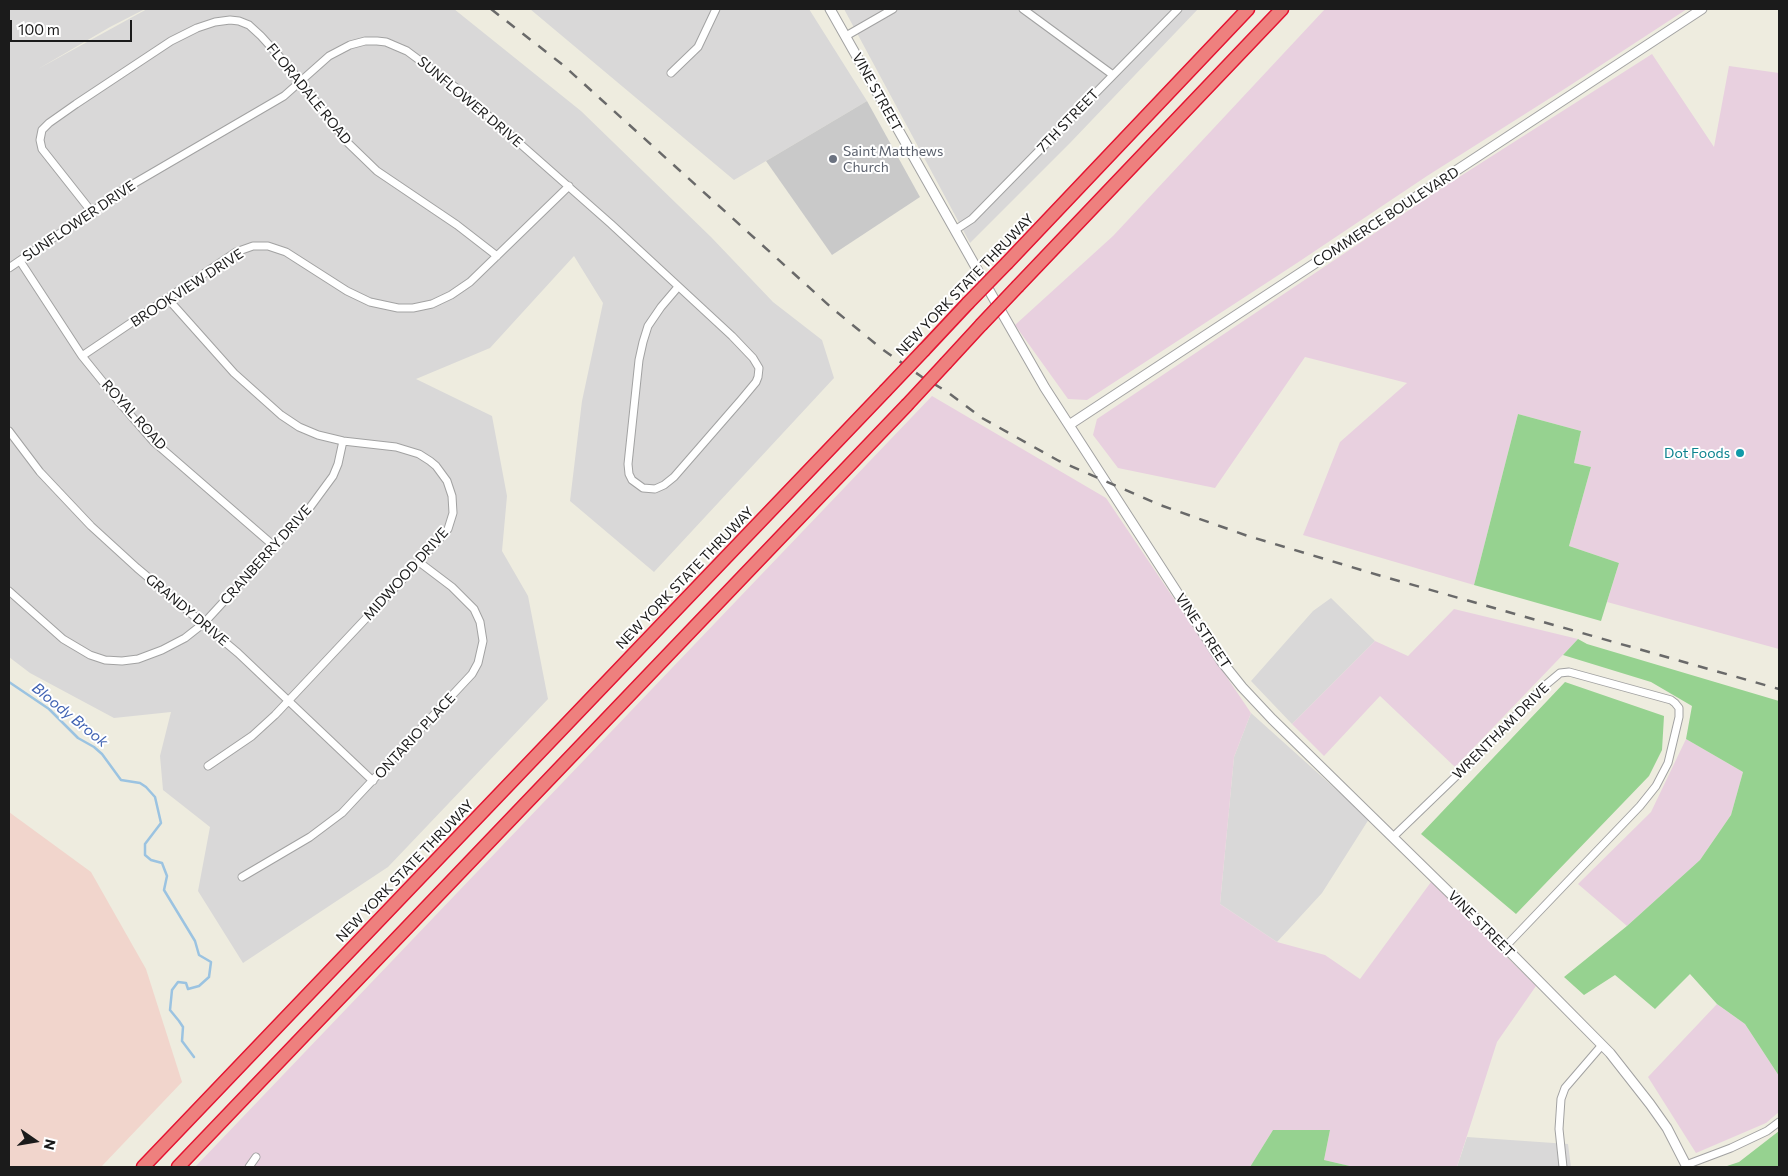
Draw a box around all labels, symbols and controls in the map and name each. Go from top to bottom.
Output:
scale bar [12,10,135,42]
text: 100 m [18,20,60,38]
street label: FLORADALE ROAD [263,40,355,148]
street label: VINE STREET [849,50,905,134]
street label: SUNFLOWER DRIVE [414,53,526,151]
street label: 7TH STREET [1034,86,1102,156]
place label: Saint Matthews Church [843,143,943,176]
marker: Saint Matthews Church [827,153,839,165]
street label: COMMERCE BOULEVARD [1310,163,1462,271]
street label: SUNFLOWER DRIVE [20,177,138,265]
street label: NEW YORK STATE THRUWAY [893,210,1037,360]
street label: BROOKVIEW DRIVE [128,245,246,331]
street label: ROYAL ROAD [98,377,170,453]
place label: Dot Foods [1664,445,1730,461]
marker: Dot Foods [1734,447,1746,459]
street label: CRANBERRY DRIVE [217,502,315,608]
street label: NEW YORK STATE THRUWAY [613,503,757,653]
street label: MIDWOOD DRIVE [360,524,452,624]
street label: GRANDY DRIVE [142,570,232,650]
street label: VINE STREET [1172,590,1234,672]
water label: Bloody Brook [29,679,111,751]
street label: WRENTHAM DRIVE [1449,679,1553,783]
street label: ONTARIO PLACE [371,690,459,782]
street label: NEW YORK STATE THRUWAY [333,796,477,946]
street label: VINE STREET [1444,887,1518,961]
north arrow [10,1116,60,1166]
text: N [41,1137,60,1152]

